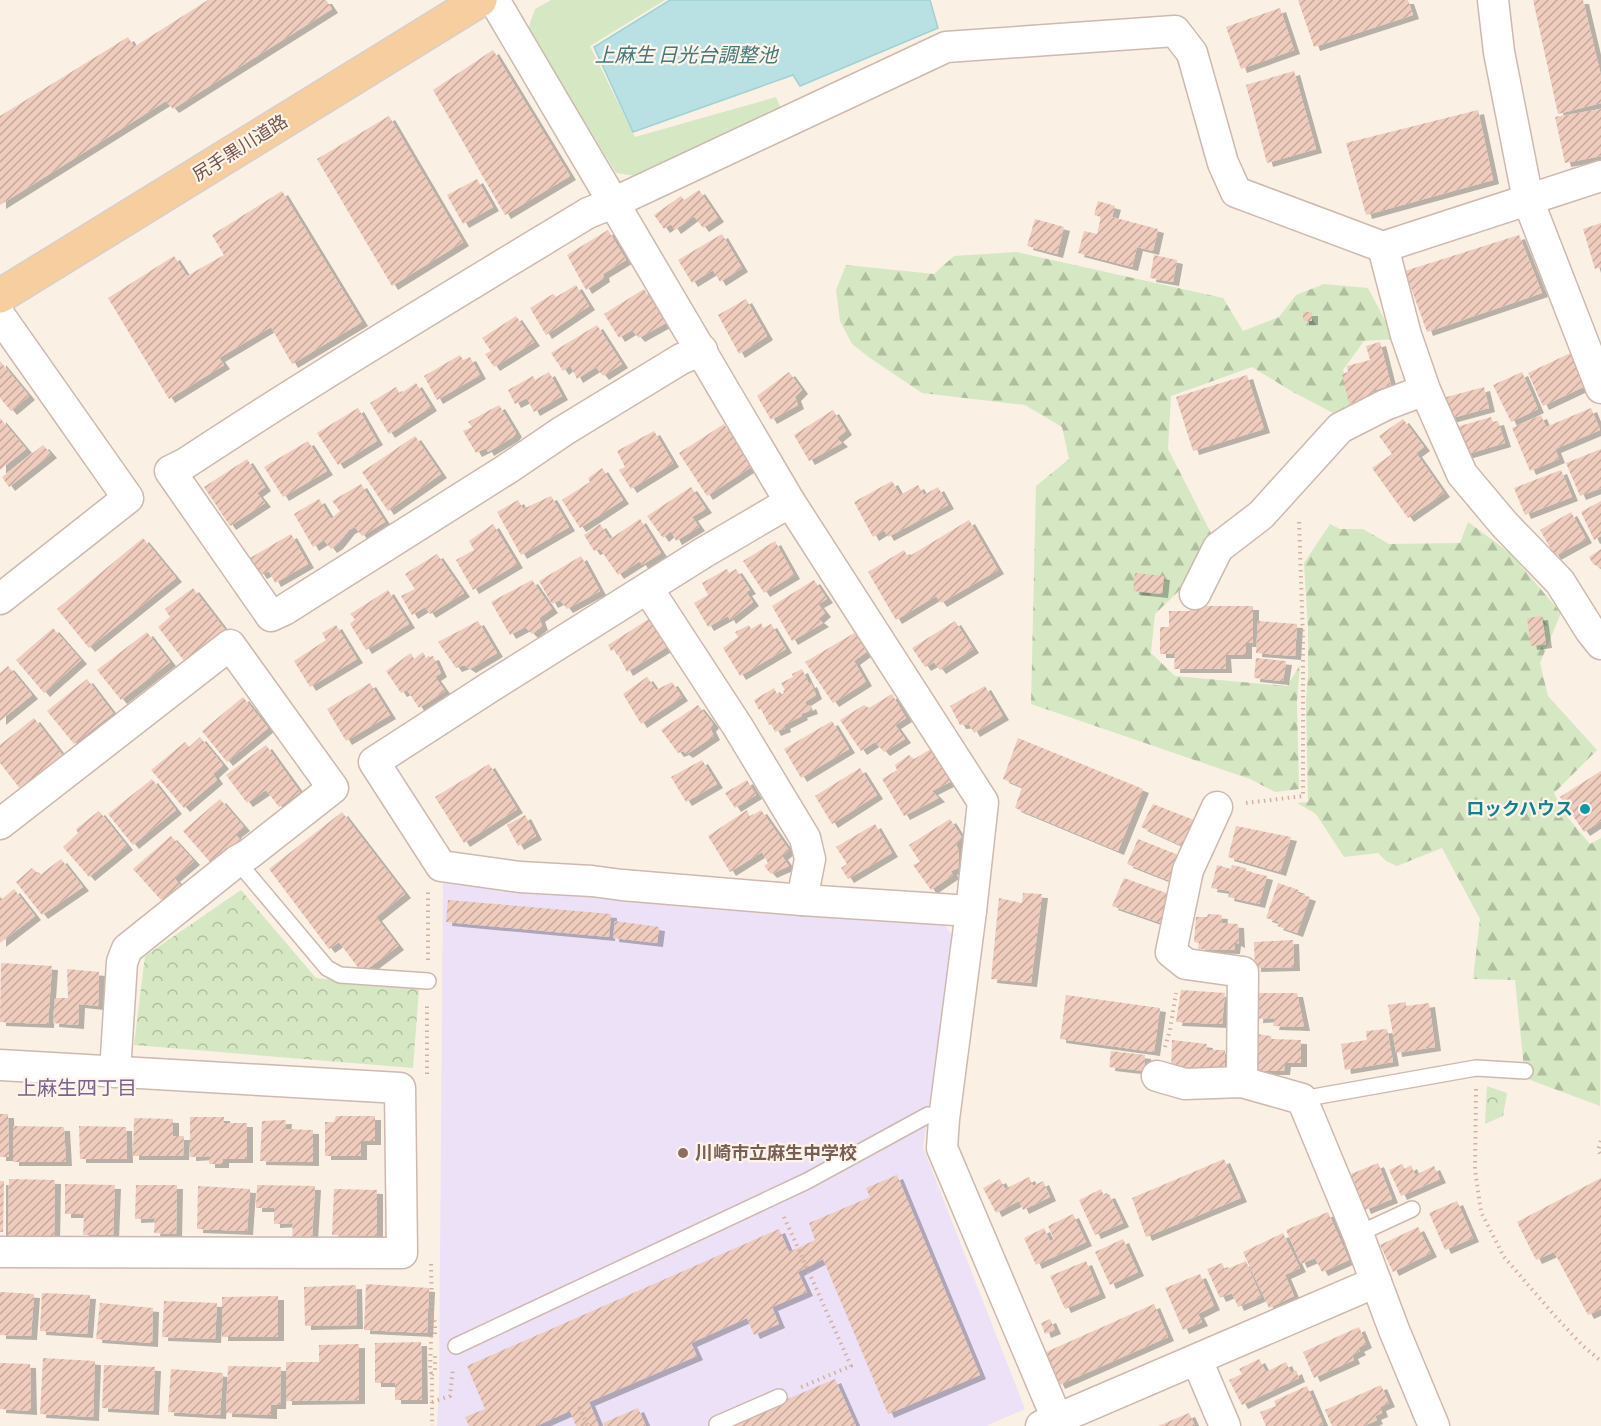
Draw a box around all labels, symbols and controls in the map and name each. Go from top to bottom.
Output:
water label: 上麻生 日光台調整池 [595,45,779,66]
street label: 尻手黒川道路 [189,111,291,185]
place label: ロックハウス [1466,800,1573,819]
marker: ロックハウス [1578,802,1592,816]
district label: 上麻生四丁目 [17,1077,137,1099]
place label: 川崎市立麻生中学校 [695,1143,857,1163]
marker: 川崎市立麻生中学校 [676,1146,690,1160]

